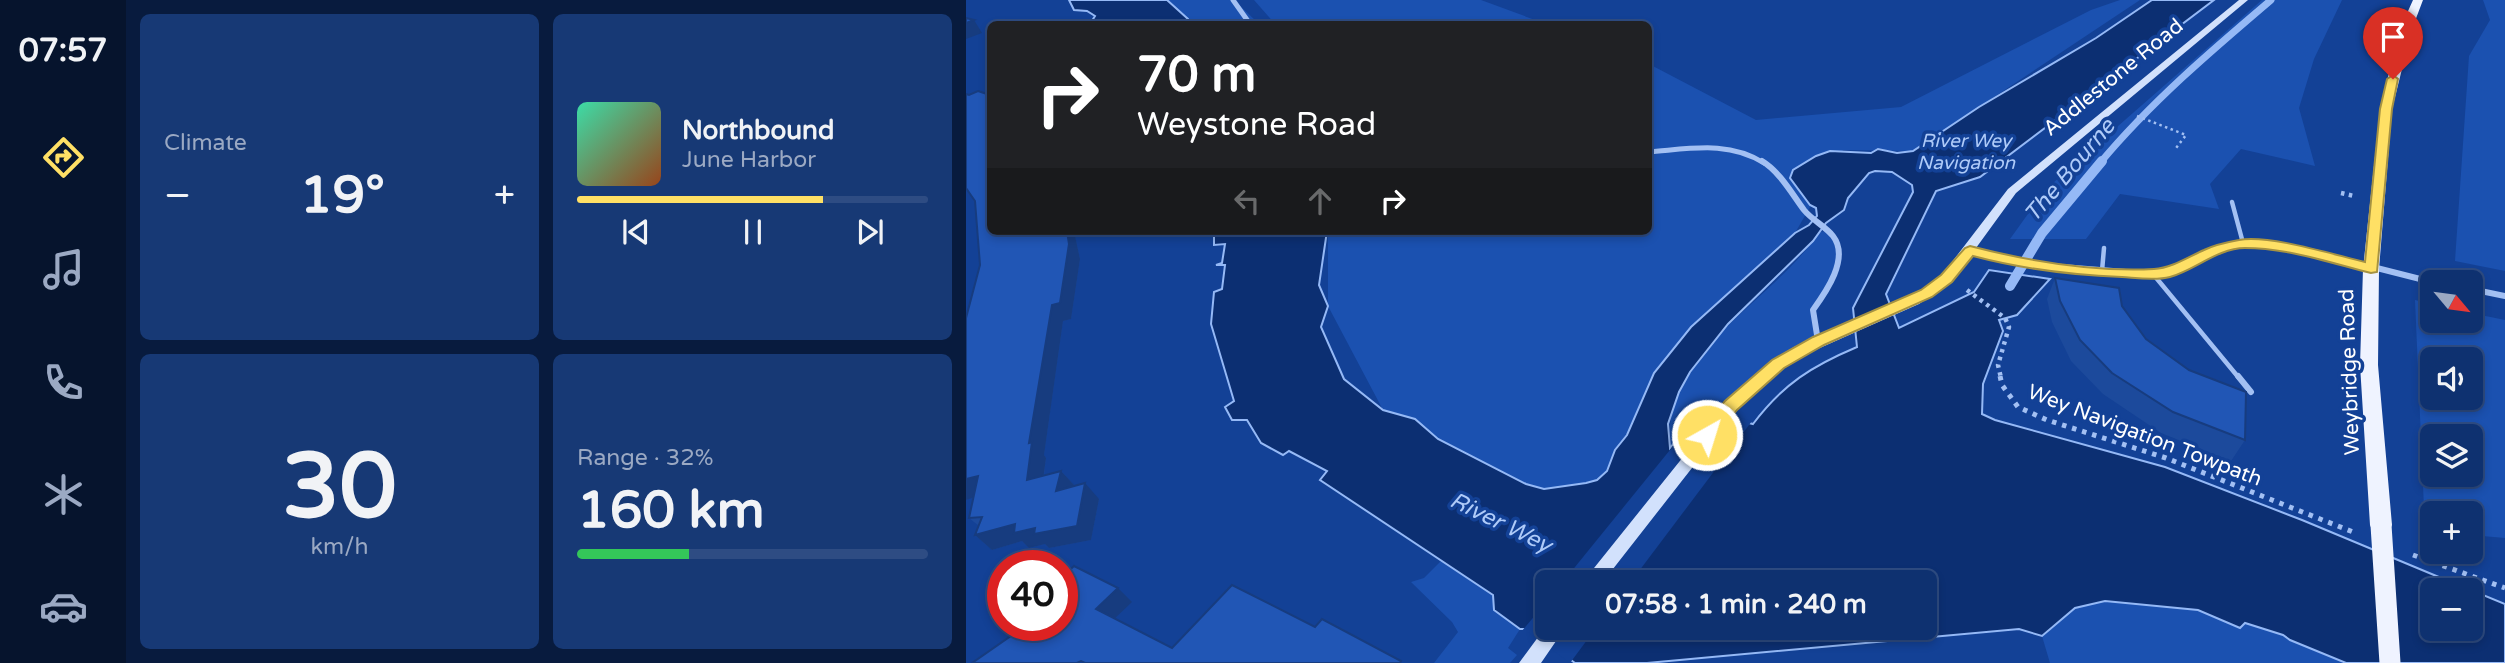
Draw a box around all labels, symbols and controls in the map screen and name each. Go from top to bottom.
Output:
pin [2363,7,2423,79]
street label: Addlestone Road [2038,13,2188,141]
icon: arrive [2374,18,2412,56]
text: 07:57 [19,32,107,70]
text: 70 m [1137,46,1256,105]
icon: right [1022,49,1113,140]
text: Weystone Road [1137,106,1376,144]
water label: The Bourne [2018,112,2122,228]
text: Northbound [682,115,834,146]
text: Climate [164,129,247,157]
water label: River Wey Navigation [1917,130,2015,174]
icon: directions [39,133,88,182]
text: June Harbor [682,146,816,174]
text: 19° [300,164,385,227]
text: − [164,173,191,219]
text: + [494,173,515,219]
icon: left [1228,182,1266,220]
icon: ahead [1301,182,1339,220]
icon: right [1374,182,1412,220]
icon: previous [617,213,655,251]
icon: pause [734,213,772,251]
icon: next [851,213,889,251]
icon: music [39,245,88,294]
north arrow [2420,270,2483,332]
map controls [2420,270,2483,641]
street label: Weybridge Road [2334,288,2365,456]
button: sound [2420,347,2483,410]
icon: phone [39,358,88,407]
street label: Wey Navigation Towpath [2024,379,2266,492]
position arrow [1670,398,1744,472]
button: layers [2420,424,2483,487]
text: 30 [282,432,397,542]
text: Range · 32% [577,444,713,472]
icon: climate [39,470,88,519]
text: 160 km [577,479,765,542]
water label: River Wey [1445,486,1558,561]
button: + [2420,501,2483,564]
text: km/h [311,533,368,561]
speed limit sign: 40 [987,550,1078,641]
button: − [2420,578,2483,641]
icon: car [39,582,88,631]
text: 07:58 · 1 min · 240 m [1605,589,1867,620]

